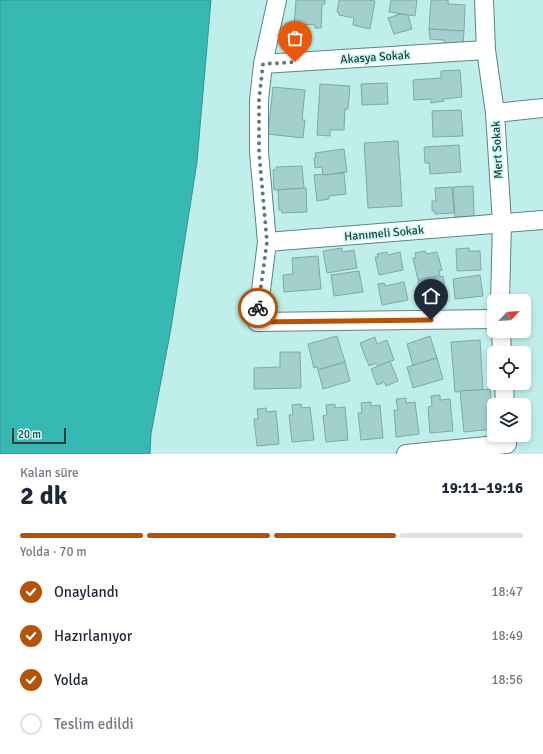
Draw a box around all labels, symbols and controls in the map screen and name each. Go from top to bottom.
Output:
pin [278,21,312,62]
icon: bag [284,27,306,49]
street label: Akasya Sokak [340,48,410,67]
street label: Mert Sokak [488,121,507,179]
street label: Hanımeli Sokak [344,223,425,244]
pin [414,279,448,320]
icon: home [420,285,442,307]
courier [238,288,278,328]
north arrow [487,294,531,338]
map controls [487,294,531,442]
icon: bike [247,297,269,319]
button: locate [487,346,531,390]
button: layers [487,398,531,442]
scale bar [12,426,66,445]
text: 20 m [18,428,41,441]
text: Kalan süre [20,465,79,481]
text: 19:11–19:16 [442,479,523,497]
text: 2 dk [20,480,67,512]
text: Yolda · 70 m [20,544,87,560]
icon: check [20,581,42,603]
text: Onaylandı [54,583,119,601]
text: 18:47 [491,584,523,600]
icon: check [20,625,42,647]
text: Hazırlanıyor [54,627,132,645]
text: 18:49 [491,628,523,644]
icon: check [20,669,42,691]
text: Yolda [54,671,88,689]
text: 18:56 [491,672,523,688]
text: Teslim edildi [54,715,134,733]

